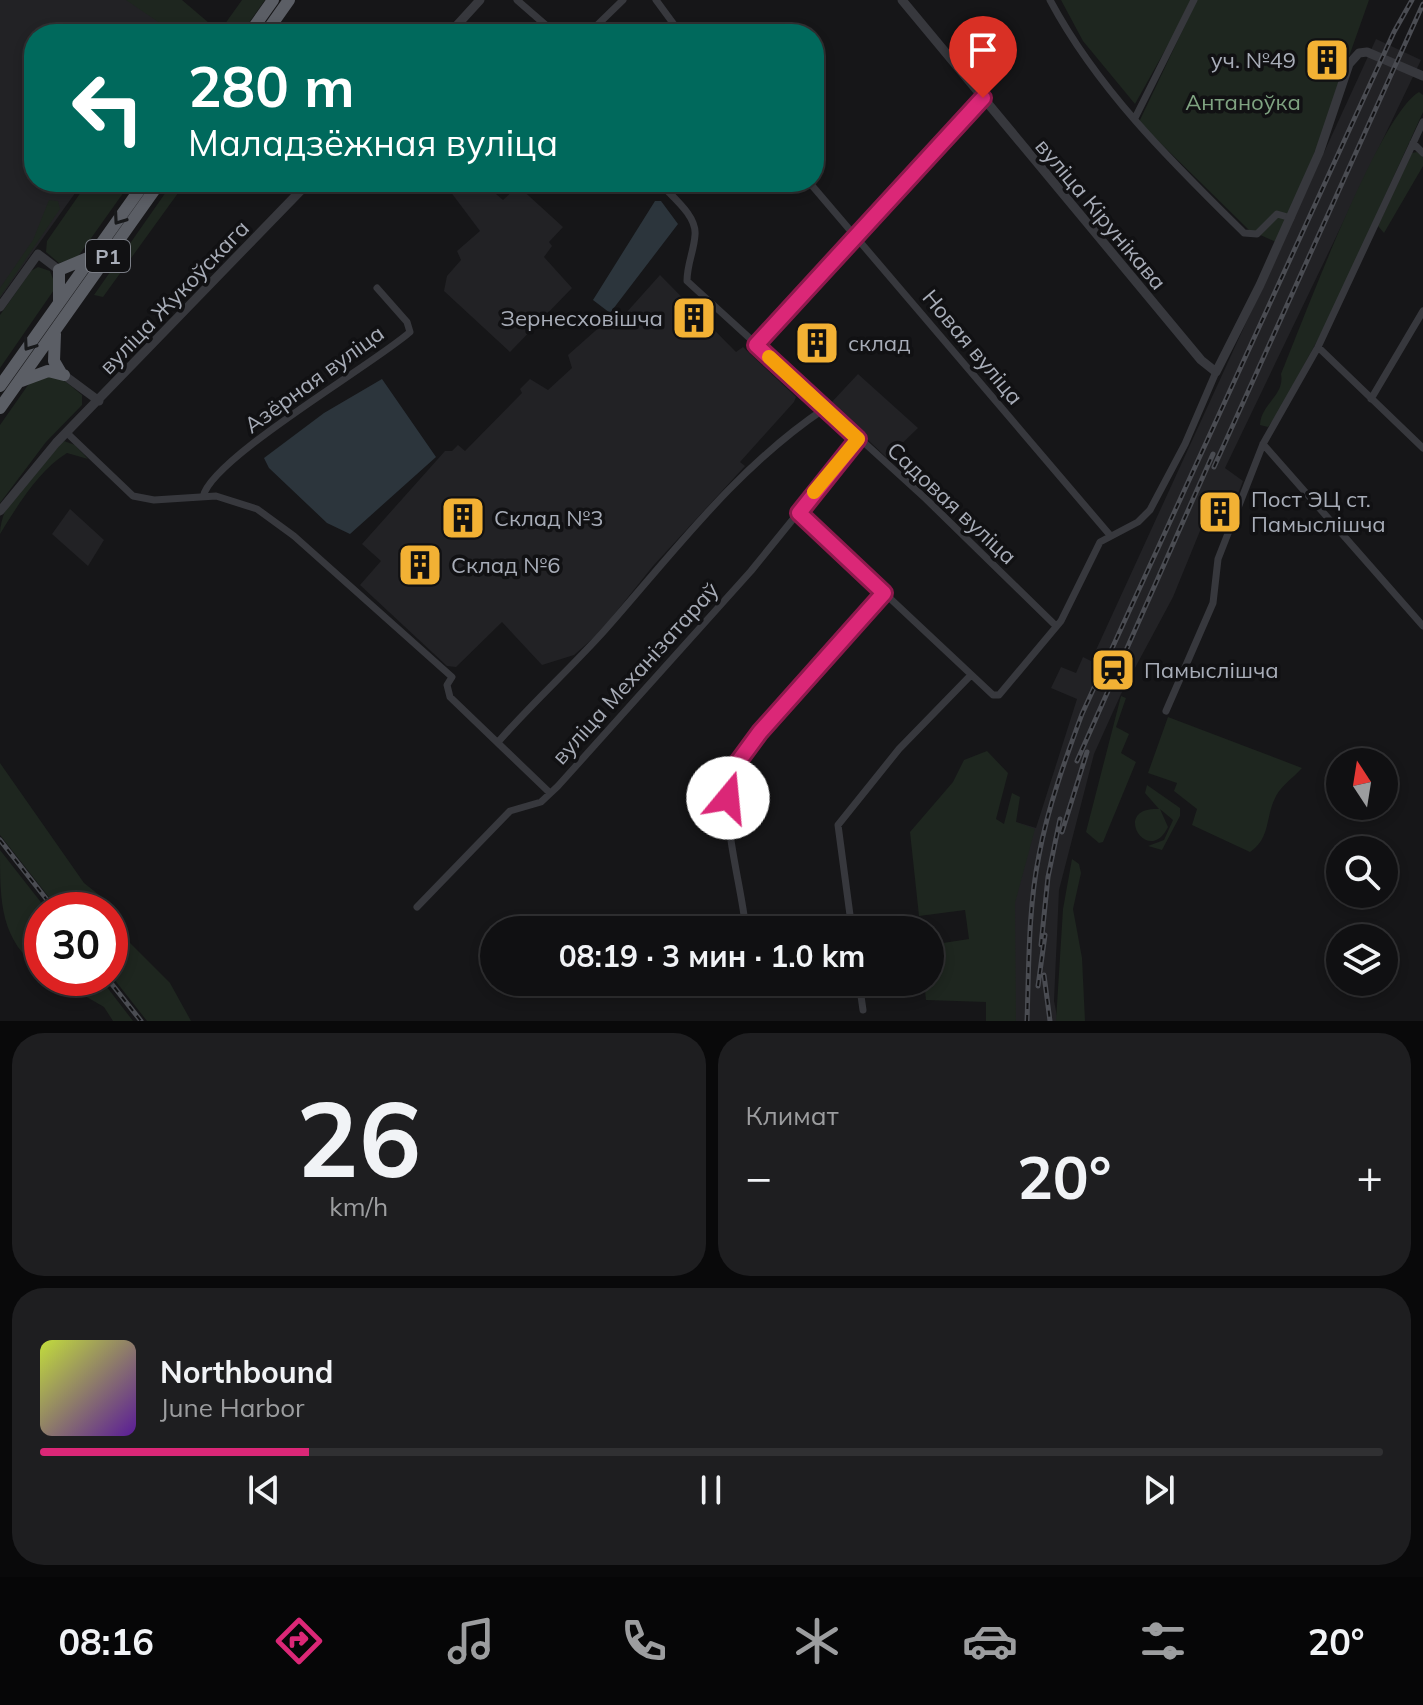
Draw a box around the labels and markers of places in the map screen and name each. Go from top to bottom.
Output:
pin [949,16,1017,98]
building icon: уч. №49 [1303,36,1351,84]
place label: уч. №49 [1211,46,1296,74]
building icon: Зернесховішча [670,294,718,342]
place label: Зернесховішча [501,304,663,332]
building icon: склад [793,319,841,367]
place label: склад [848,329,911,357]
place label: Пост ЭЦ ст. Памыслішча [1251,485,1386,538]
building icon: Пост ЭЦ ст. Памыслішча [1196,488,1244,536]
building icon: Склад №3 [439,494,487,542]
place label: Склад №3 [494,504,603,532]
building icon: Склад №6 [396,541,444,589]
place label: Склад №6 [451,551,560,579]
station icon: Памыслішча [1089,646,1137,694]
place label: Памыслішча [1144,656,1279,684]

